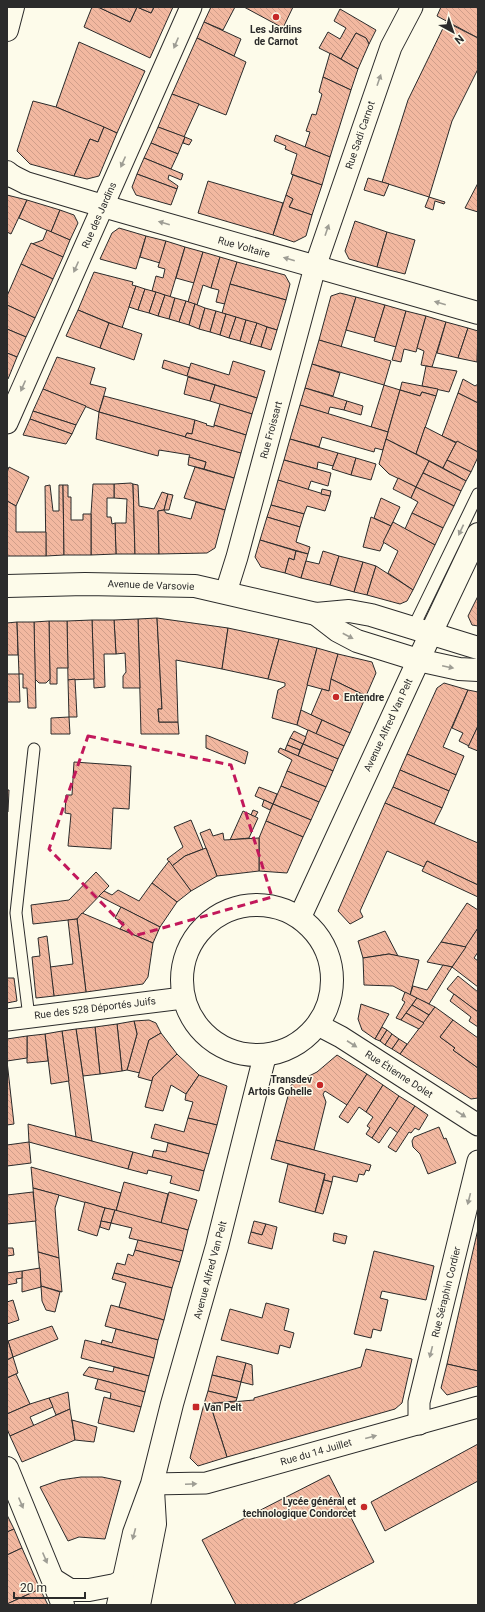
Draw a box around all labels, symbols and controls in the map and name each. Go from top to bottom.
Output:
marker: Les Jardins de Carnot [271,12,281,22]
north arrow [433,12,473,52]
place label: Les Jardins de Carnot [250,24,302,47]
text: N [452,32,466,47]
one-way arrow [172,37,178,49]
one-way arrow [376,74,382,86]
street label: Rue Sadi Carnot [343,100,377,170]
one-way arrow [120,156,126,167]
street label: Rue des Jardins [80,180,118,250]
one-way arrow [157,220,170,226]
one-way arrow [325,223,331,235]
street label: Rue Voltaire [217,234,271,260]
one-way arrow [282,256,294,262]
one-way arrow [72,262,78,274]
one-way arrow [434,299,447,305]
one-way arrow [20,381,26,392]
street label: Rue Froissart [258,400,284,460]
one-way arrow [458,524,464,535]
street label: Avenue de Varsovie [107,578,195,592]
one-way arrow [342,633,354,639]
one-way arrow [441,664,454,670]
street label: Avenue Alfred Van Pelt [362,677,414,773]
marker: Entendre [331,692,341,702]
place label: Entendre [344,692,385,703]
street label: Rue des 528 Déportés Juifs [34,995,156,1021]
one-way arrow [346,1040,358,1047]
street label: Rue Étienne Dolet [363,1047,435,1100]
place label: Transdev Artois Gohelle [248,1074,313,1097]
marker: Transdev Artois Gohelle [315,1080,325,1090]
one-way arrow [456,1110,466,1118]
one-way arrow [465,1193,471,1205]
street label: Avenue Alfred Van Pelt [192,1220,228,1320]
street label: Rue Séraphin Cordier [429,1245,463,1339]
one-way arrow [428,1346,434,1359]
marker: Van Pelt [191,1402,201,1412]
place label: Van Pelt [204,1402,242,1413]
one-way arrow [365,1434,377,1440]
street label: Rue du 14 Juillet [279,1437,353,1467]
one-way arrow [185,1481,198,1487]
place label: Lycée général et technologique Condorcet [243,1496,357,1519]
one-way arrow [19,1497,25,1509]
marker: Lycée général et technologique Condorcet [359,1502,369,1512]
one-way arrow [131,1528,137,1540]
one-way arrow [42,1553,48,1565]
scale bar [14,1574,85,1600]
text: 20 m [20,1581,47,1595]

